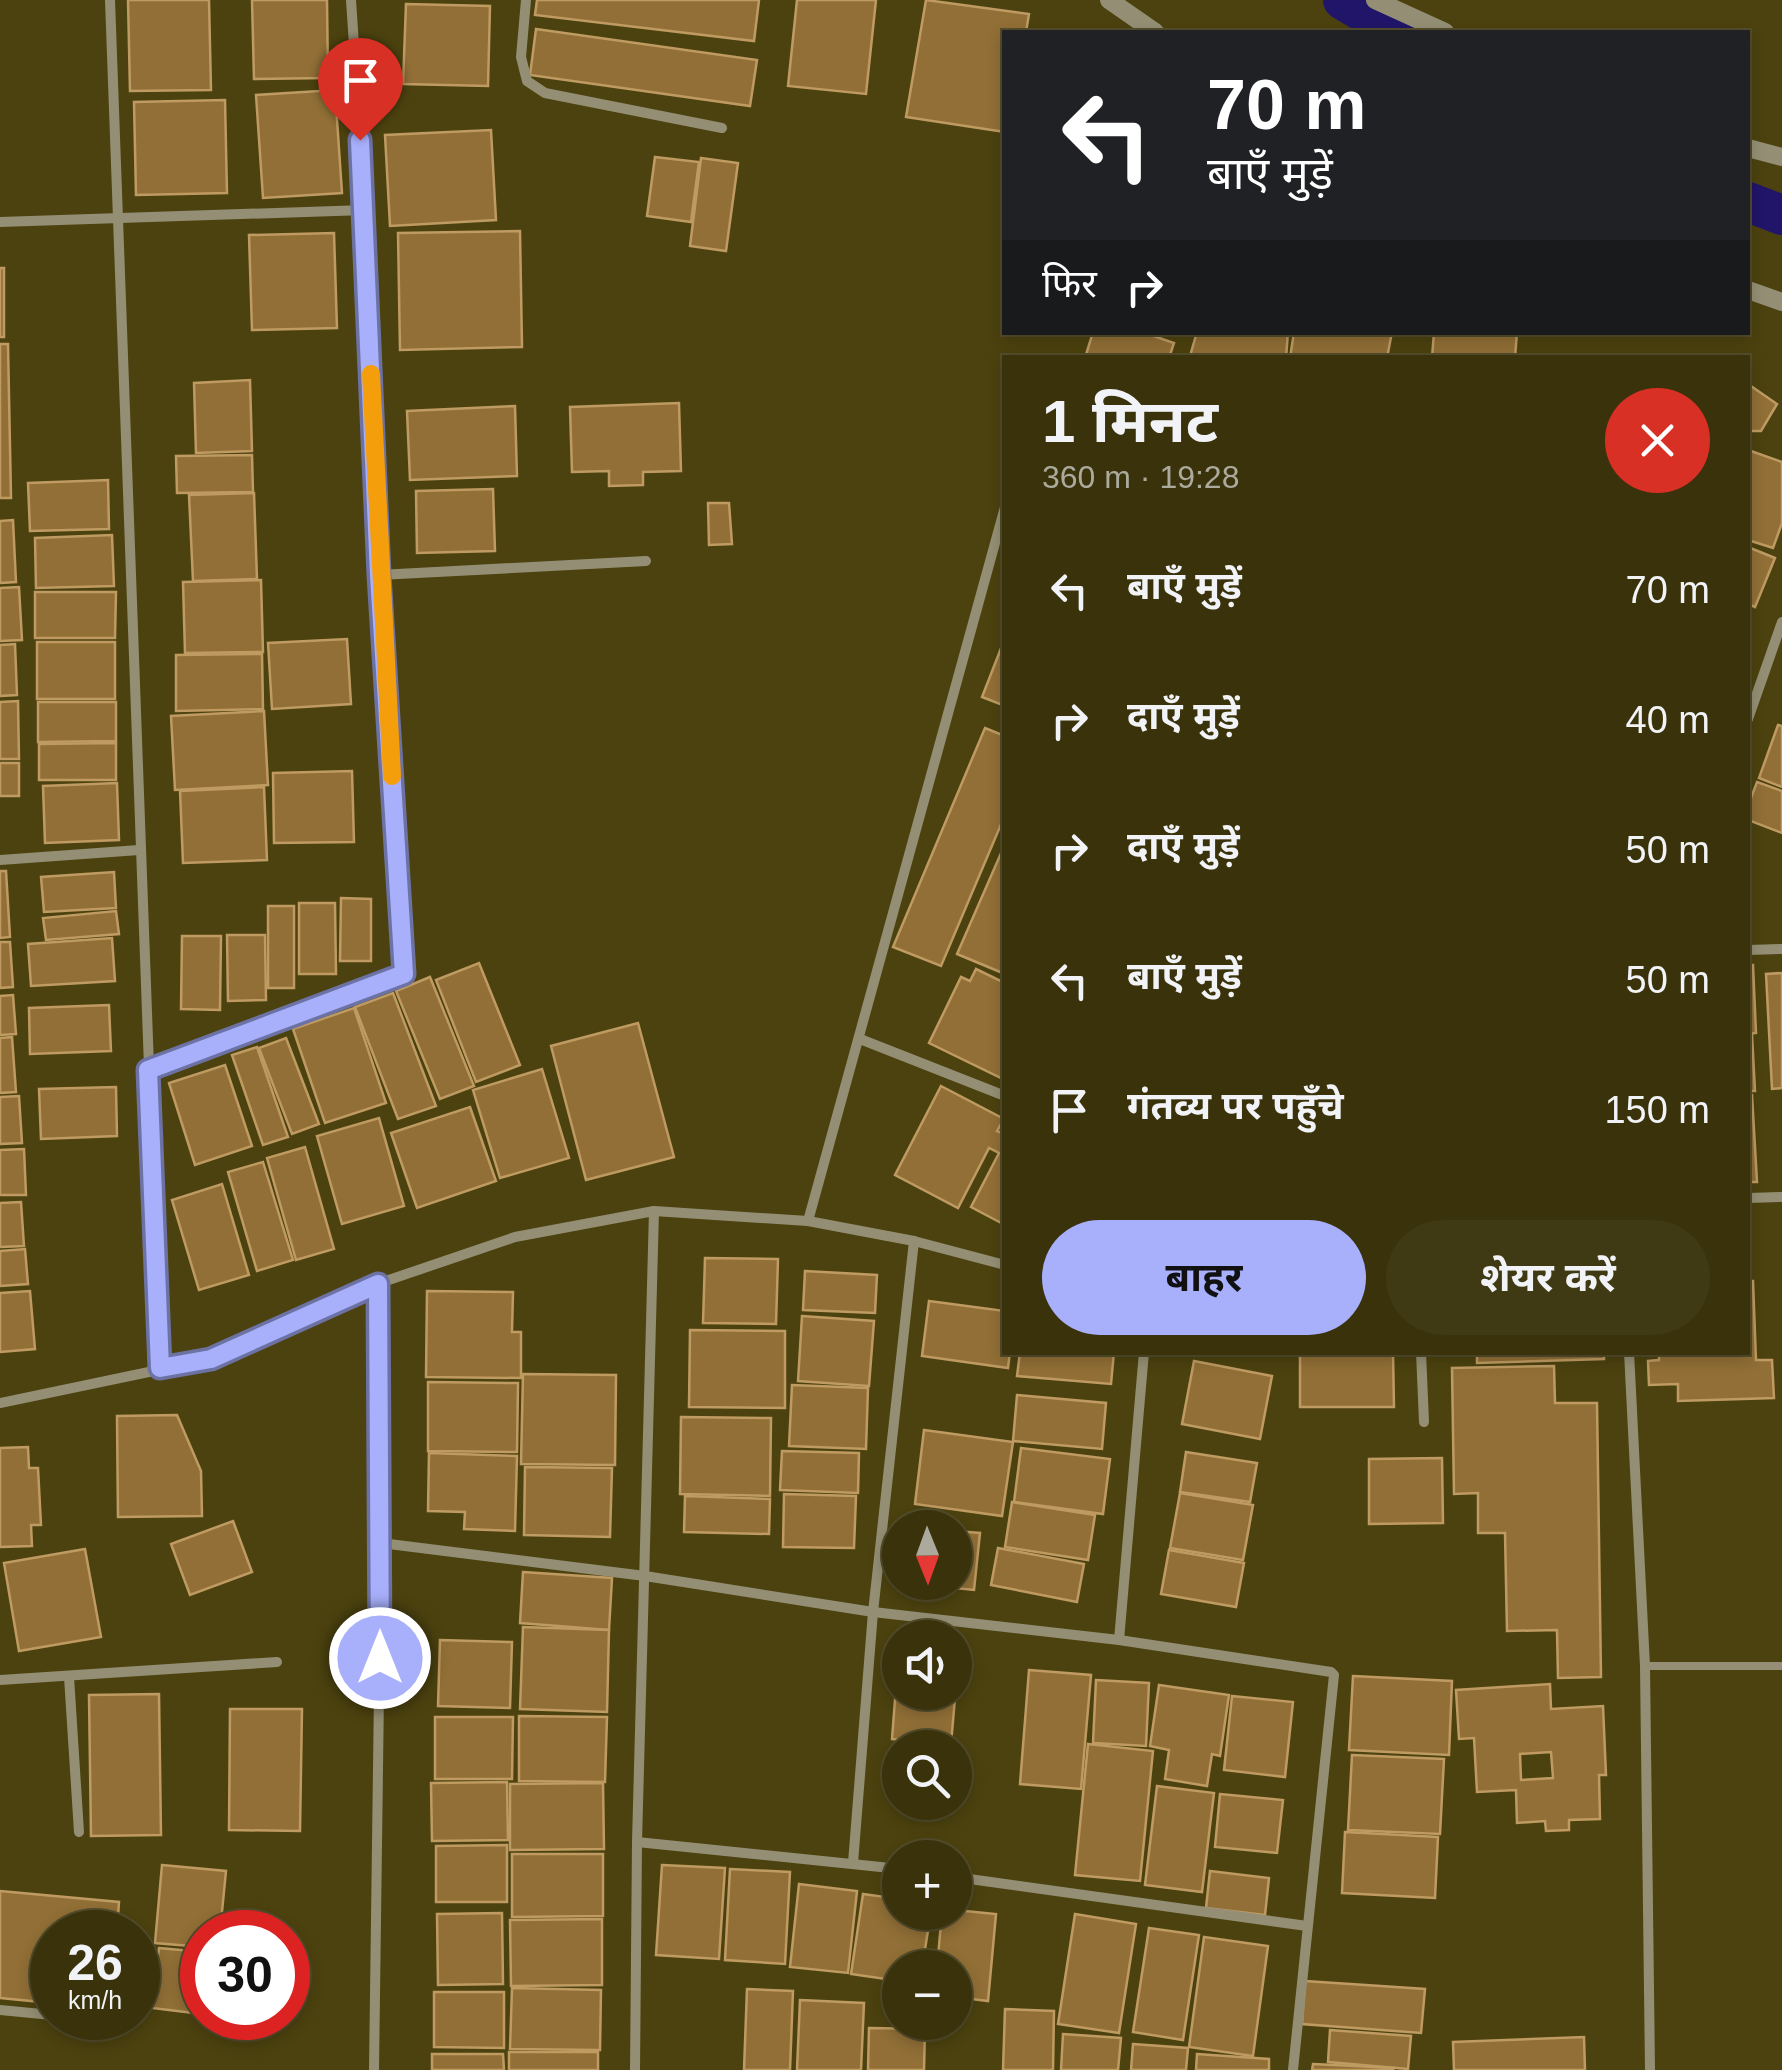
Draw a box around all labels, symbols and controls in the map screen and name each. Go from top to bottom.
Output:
pin [318,38,403,141]
icon: arrive [333,53,388,108]
text: 70 m [1207,66,1367,144]
icon: left [1042,70,1172,200]
text: बाएँ मुड़ें [1207,148,1333,199]
icon: right [1117,260,1172,315]
text: फिर [1042,263,1097,305]
text: 1 मिनट [1042,388,1218,455]
button: close [1605,388,1710,493]
text: 360 m · 19:28 [1042,459,1239,495]
icon: left [1042,563,1097,618]
text: बाएँ मुड़ें [1127,565,1242,607]
text: 70 m [1626,569,1710,611]
icon: right [1042,693,1097,748]
text: दाएँ मुड़ें [1127,695,1240,737]
text: 40 m [1626,699,1710,741]
icon: right [1042,823,1097,878]
text: दाएँ मुड़ें [1127,825,1240,867]
text: 50 m [1626,829,1710,871]
icon: left [1042,953,1097,1008]
text: बाएँ मुड़ें [1127,955,1242,997]
text: 50 m [1626,959,1710,1001]
icon: arrive [1042,1083,1097,1138]
text: गंतव्य पर पहुँचे [1127,1085,1343,1127]
text: 150 m [1604,1089,1710,1131]
button: बाहर [1042,1220,1366,1335]
button: शेयर करें [1386,1220,1710,1335]
north arrow [882,1510,972,1600]
map controls [882,1510,972,2040]
position arrow [328,1606,432,1710]
button: sound [882,1620,972,1710]
button: search [882,1730,972,1820]
button: + [882,1840,972,1930]
speed limit sign: 30 [180,1910,310,2040]
text: 26 [67,1935,123,1991]
button: − [882,1950,972,2040]
text: km/h [68,1986,122,2014]

